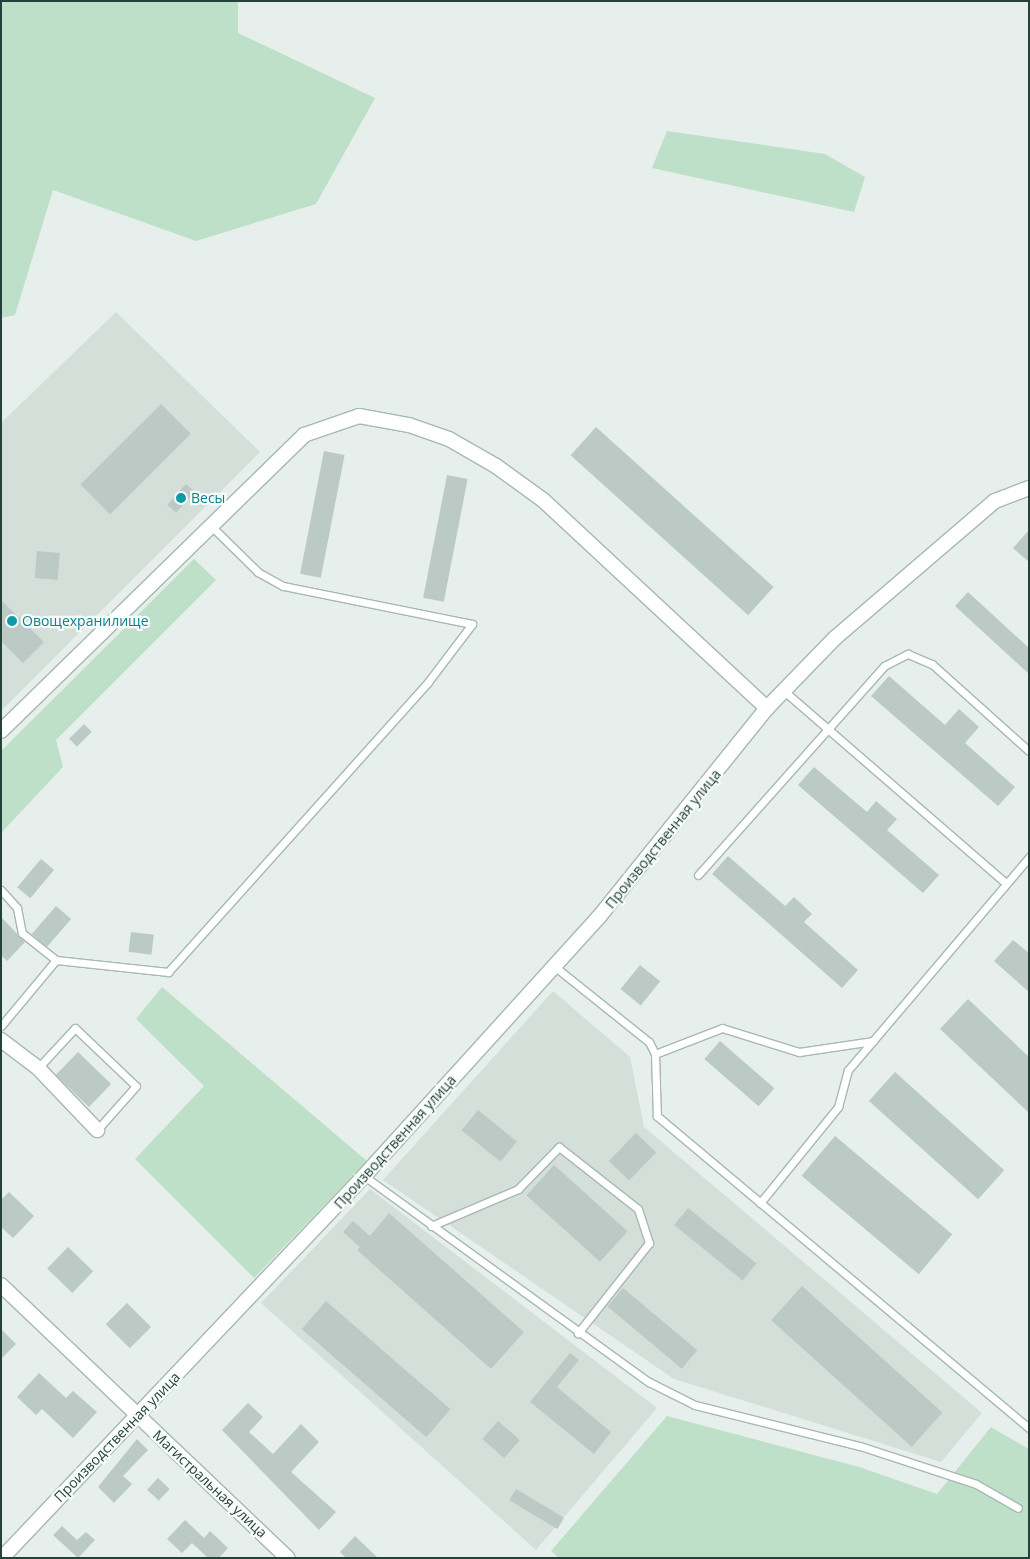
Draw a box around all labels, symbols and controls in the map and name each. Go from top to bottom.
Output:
place label: Весы [191,490,225,506]
marker: Весы [175,492,187,504]
place label: Овощехранилище [22,613,149,629]
marker: Овощехранилище [6,615,18,627]
street label: Производственная улица [602,766,724,912]
street label: Производственная улица [331,1072,459,1212]
street label: Производственная улица [51,1369,183,1505]
street label: Магистральная улица [150,1427,270,1541]

